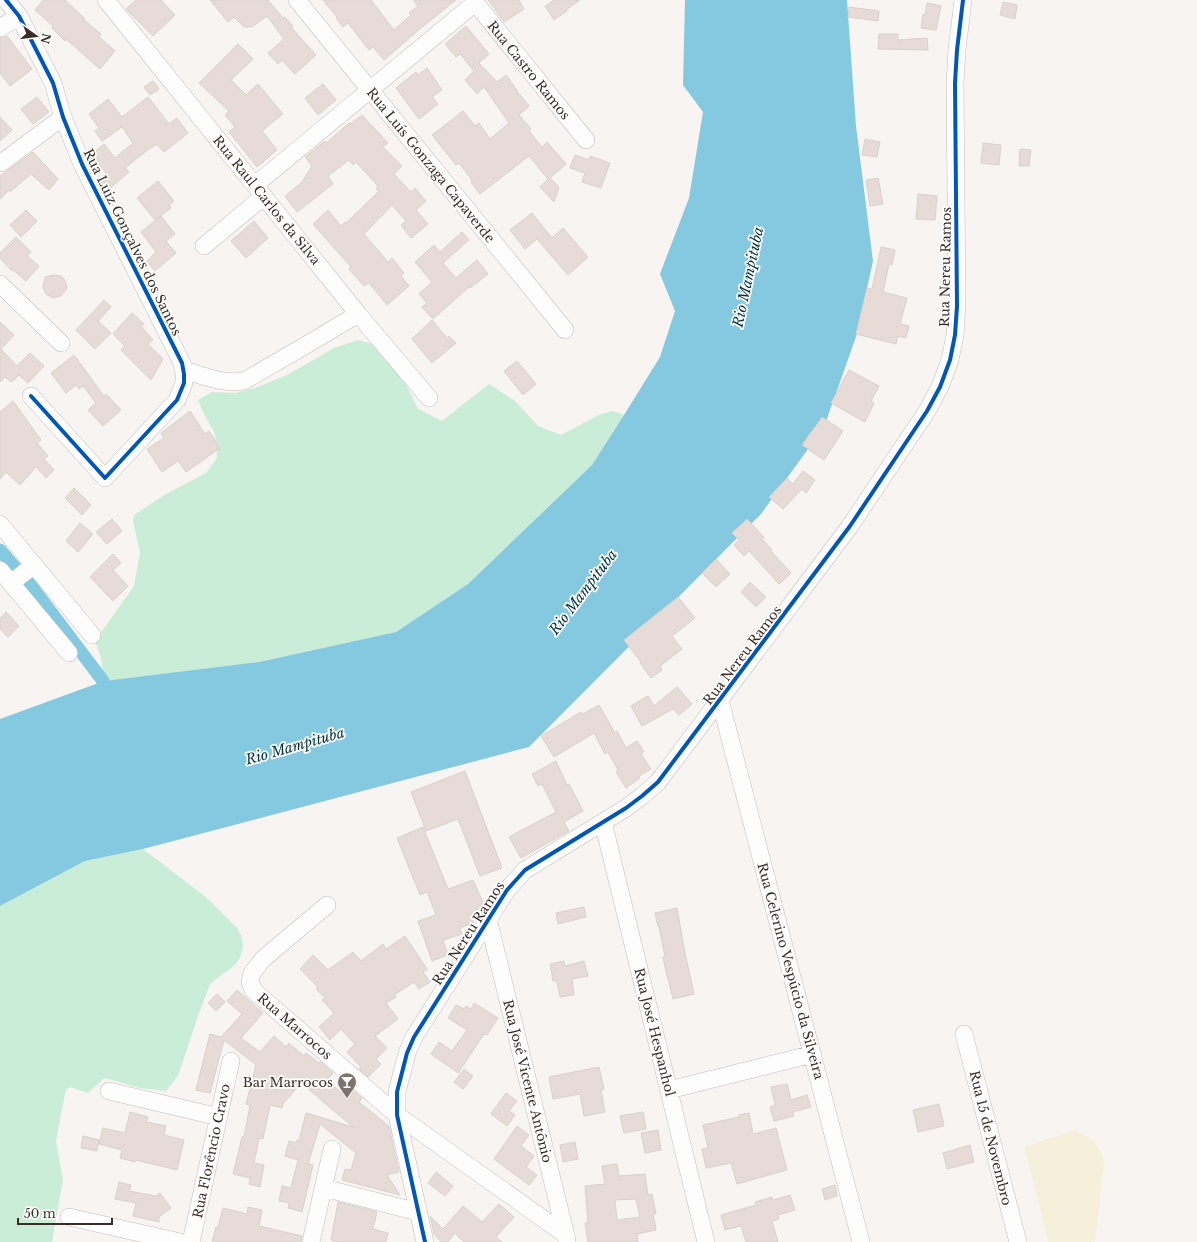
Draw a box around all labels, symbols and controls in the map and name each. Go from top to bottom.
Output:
north arrow [16,16,56,56]
street label: Rua Castro Ramos [484,17,574,123]
text: N [38,32,54,46]
street label: Rua Luís Gonzaga Capaverde [363,84,498,246]
street label: Rua Raul Carlos da Silva [209,132,325,269]
street label: Rua Luiz Gonçalves dos Santos [80,146,185,339]
street label: Rua Nereu Ramos [936,207,955,327]
water label: Rio Mampituba [728,225,767,330]
water label: Rio Mampituba [544,546,621,639]
street label: Rua Nereu Ramos [699,602,785,708]
water label: Rio Mampituba [243,723,347,769]
street label: Rua Celerino Vespúcio da Silveira [753,861,828,1082]
street label: Rua Nereu Ramos [429,878,508,988]
street label: Rua José Hespanhol [630,966,679,1098]
street label: Rua Marrocos [254,989,336,1063]
street label: Rua José Vicente Antônio [499,998,556,1164]
street label: Rua 15 de Novembro [966,1069,1015,1207]
bar icon: Bar Marrocos [336,1071,358,1099]
place label: Bar Marrocos [243,1074,333,1091]
street label: Rua Florêncio Cravo [189,1082,234,1220]
scale bar [18,1200,112,1226]
text: 50 m [24,1206,56,1221]

